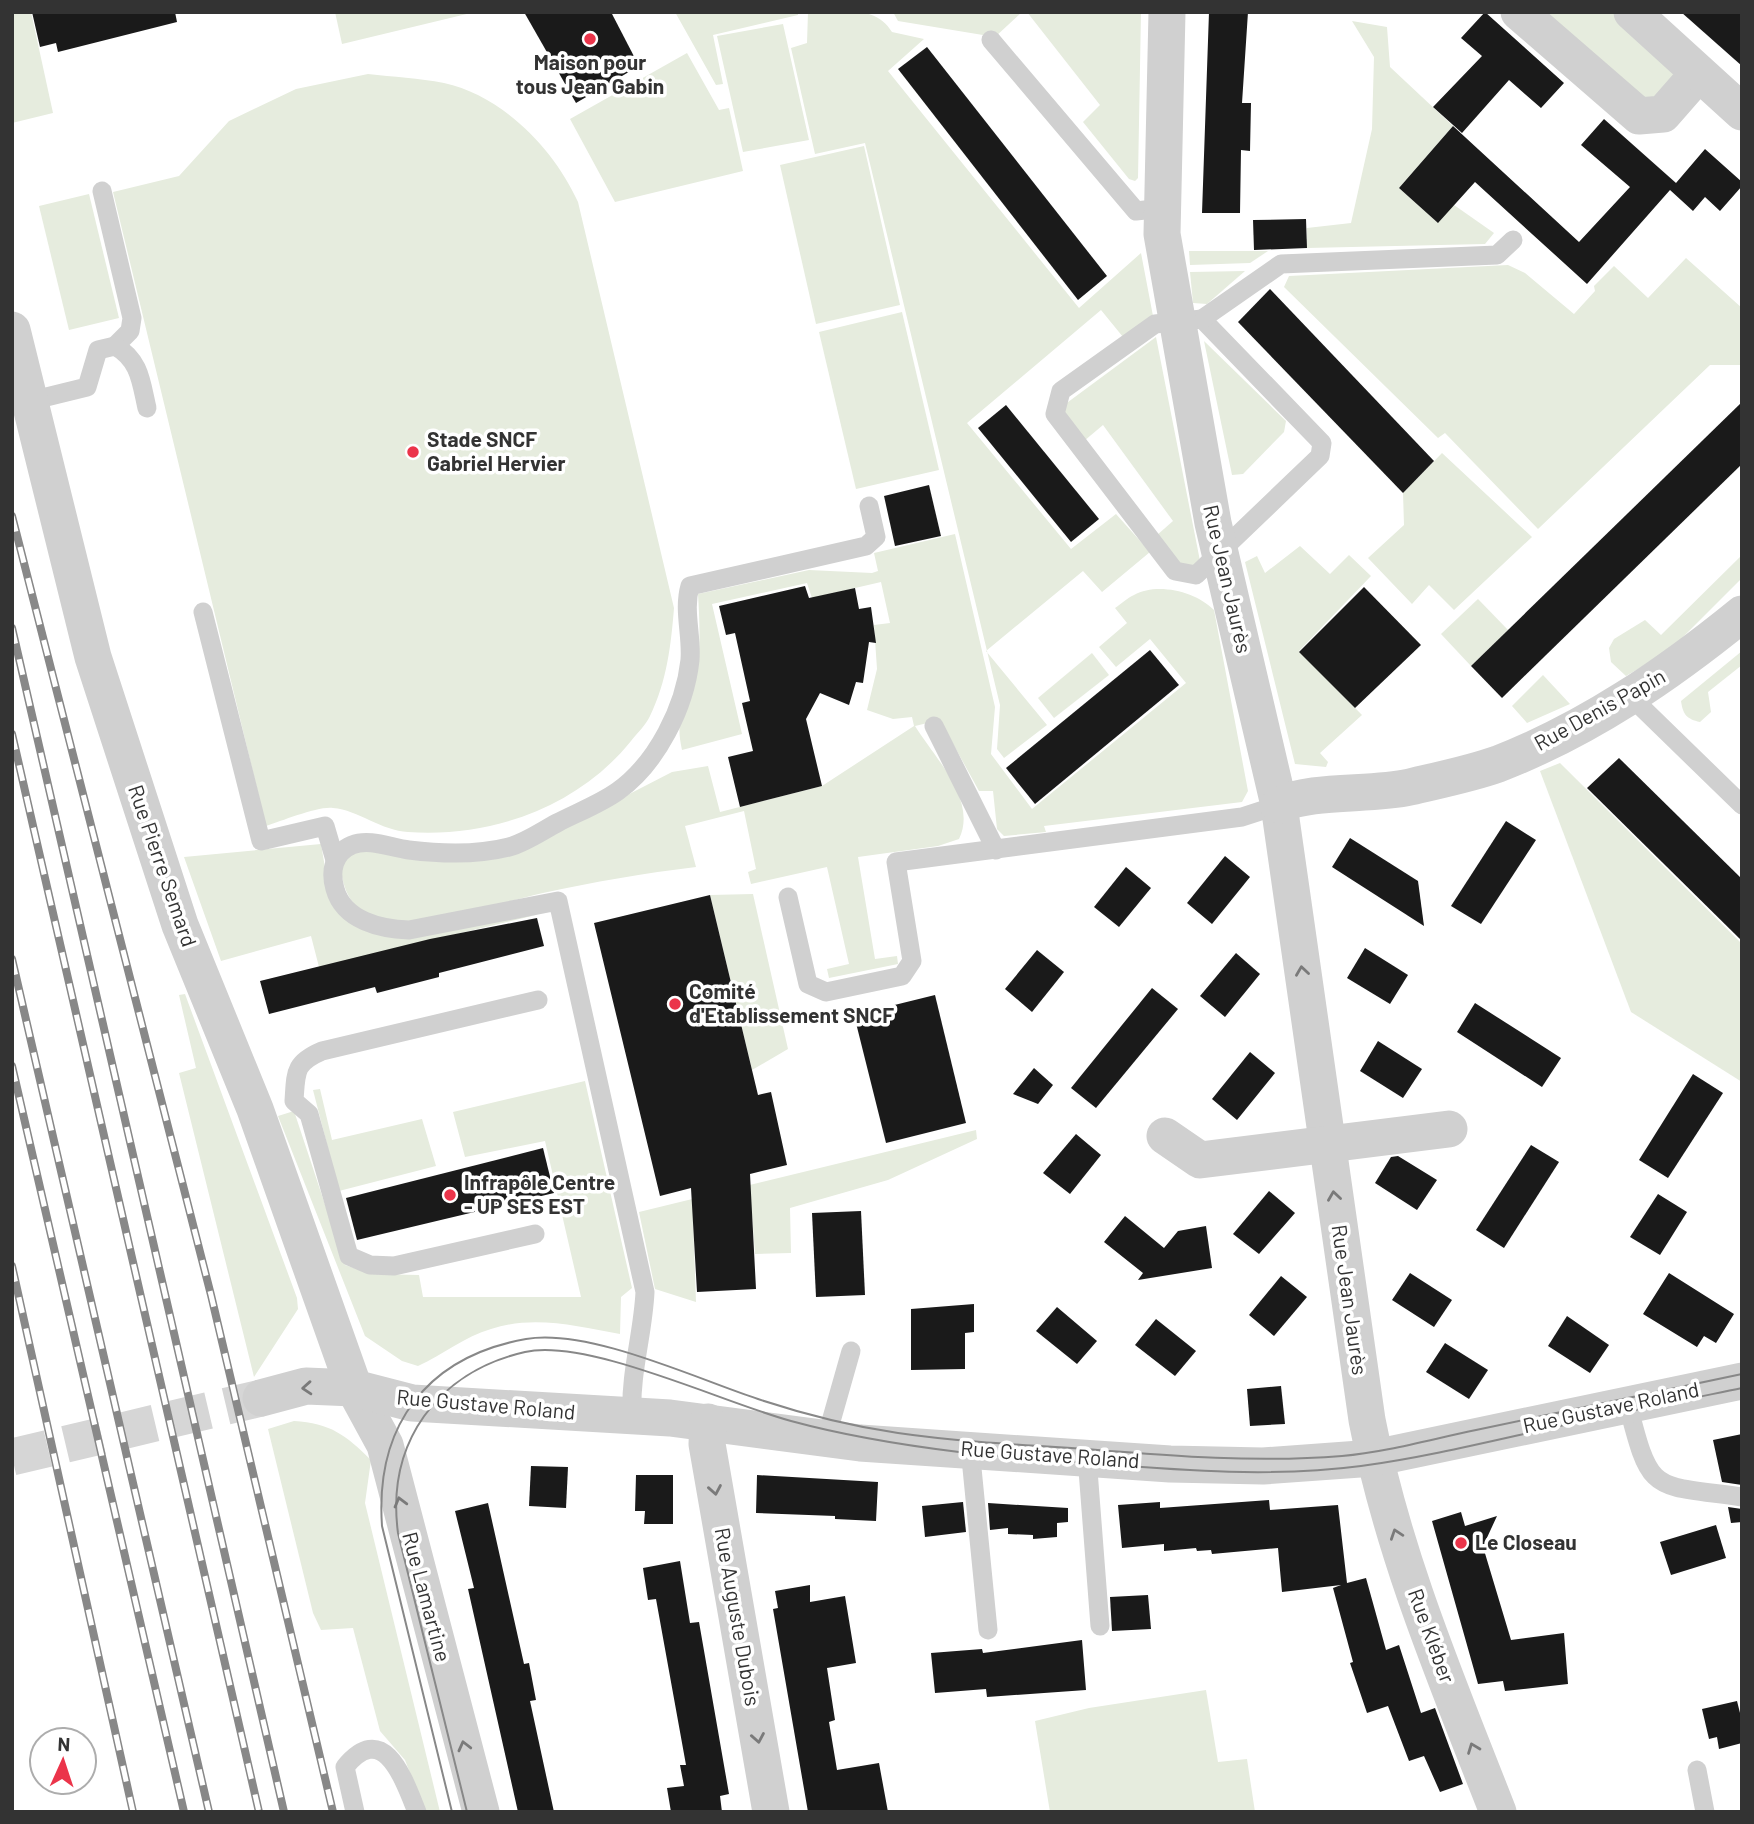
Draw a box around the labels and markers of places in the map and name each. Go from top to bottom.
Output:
marker: Maison pour tous Jean Gabin [582,31,598,47]
place label: Maison pour tous Jean Gabin [516,49,664,98]
place label: Stade SNCF Gabriel Hervier [427,426,566,475]
marker: Stade SNCF Gabriel Hervier [405,444,421,460]
place label: Comité d'Etablissement SNCF [689,978,894,1027]
marker: Comité d'Etablissement SNCF [667,996,683,1012]
place label: Infrapôle Centre - UP SES EST [464,1169,615,1218]
marker: Infrapôle Centre - UP SES EST [442,1187,458,1203]
place label: Le Closeau [1475,1529,1577,1554]
marker: Le Closeau [1453,1535,1469,1551]

